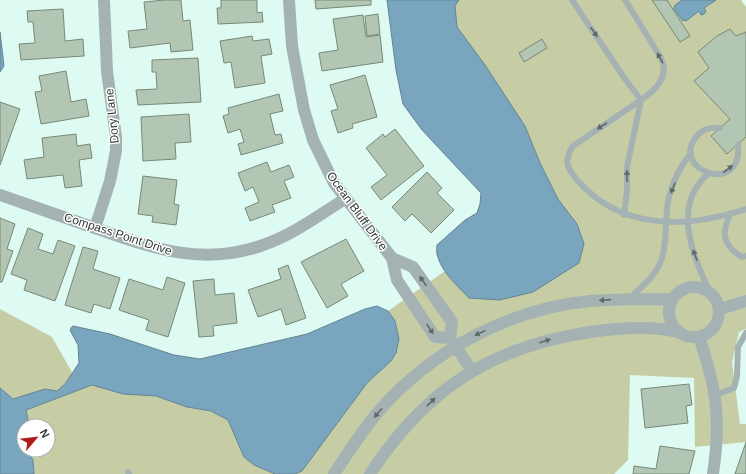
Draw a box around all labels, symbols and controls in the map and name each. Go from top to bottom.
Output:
one-way arrow [590,27,598,37]
one-way arrow [657,52,664,64]
street label: Dory Lane [102,87,122,144]
one-way arrow [596,123,608,130]
one-way arrow [723,165,734,173]
street label: Ocean Bluff Drive [324,169,390,253]
one-way arrow [624,169,630,182]
one-way arrow [670,182,676,193]
street label: Compass Point Drive [62,210,174,258]
one-way arrow [691,249,697,261]
one-way arrow [419,276,427,286]
one-way arrow [599,297,611,304]
one-way arrow [426,323,433,335]
one-way arrow [474,330,485,336]
one-way arrow [539,338,551,344]
one-way arrow [427,398,436,407]
one-way arrow [374,408,383,418]
north arrow [16,418,56,458]
text: N [38,427,52,440]

